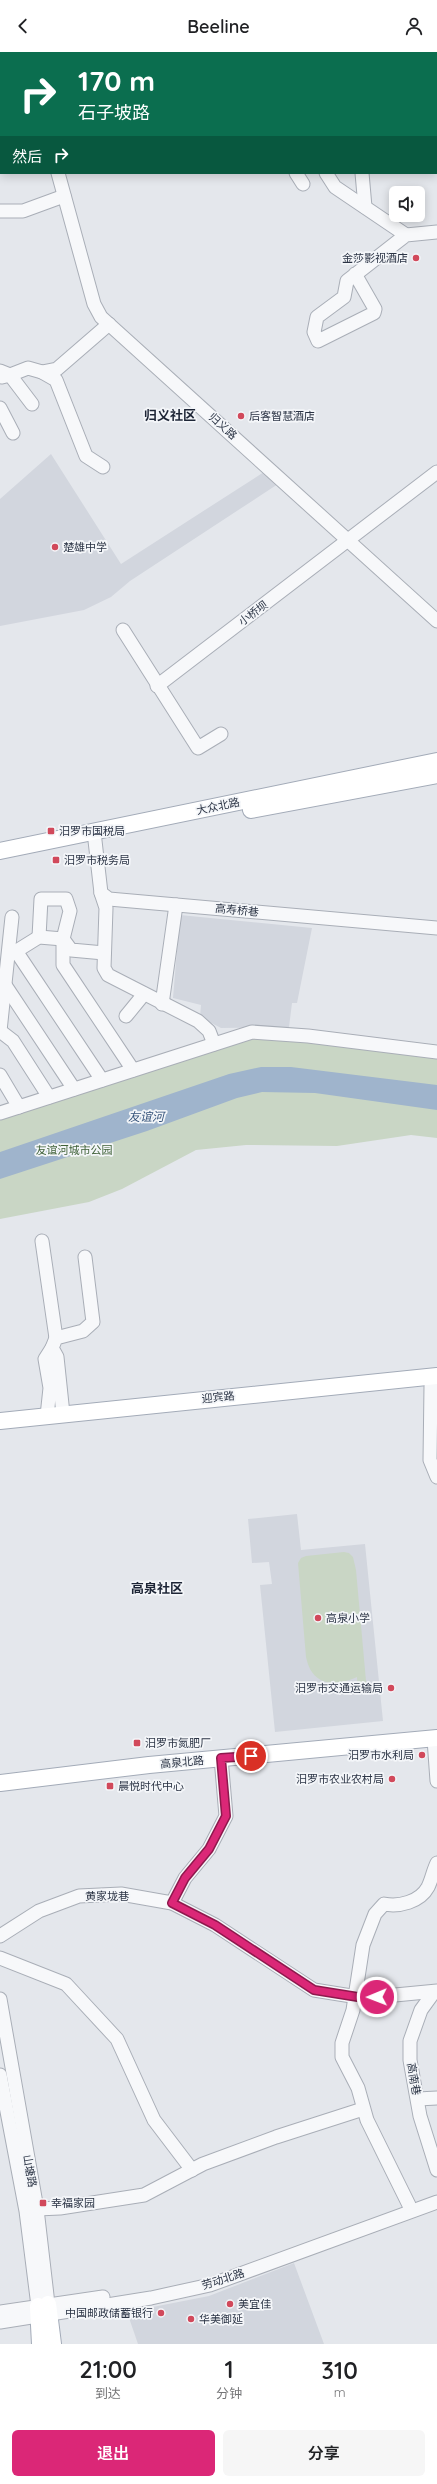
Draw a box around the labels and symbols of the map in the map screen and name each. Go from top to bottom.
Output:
place label: 金莎影视酒店 [342,251,408,265]
marker: 金莎影视酒店 [411,253,421,263]
district label: 归义社区 [144,407,196,423]
place label: 后客智慧酒店 [249,409,315,423]
street label: 归义路 [206,410,240,442]
marker: 后客智慧酒店 [236,411,246,421]
place label: 楚雄中学 [63,540,107,554]
marker: 楚雄中学 [50,542,60,552]
street label: 小桥坝 [236,597,270,629]
street label: 大众北路 [195,795,241,817]
place label: 汨罗市国税局 [59,824,125,838]
marker: 汨罗市国税局 [46,826,56,836]
place label: 汨罗市税务局 [64,853,130,867]
marker: 汨罗市税务局 [51,855,61,865]
street label: 高寿桥巷 [214,901,260,919]
water label: 友谊河 [128,1109,166,1124]
park label: 友谊河城市公园 [36,1143,113,1157]
street label: 迎宾路 [201,1388,235,1406]
district label: 高泉社区 [131,1580,183,1596]
place label: 高泉小学 [326,1611,370,1625]
marker: 高泉小学 [313,1613,323,1623]
place label: 汨罗市交通运输局 [295,1681,383,1695]
marker: 汨罗市交通运输局 [386,1683,396,1693]
place label: 汨罗市氮肥厂 [145,1736,211,1750]
marker: 汨罗市氮肥厂 [132,1738,142,1748]
pin [234,1739,268,1773]
place label: 汨罗市水利局 [348,1748,414,1762]
marker: 汨罗市水利局 [417,1750,427,1760]
street label: 高泉北路 [159,1753,205,1771]
place label: 汨罗市农业农村局 [296,1772,384,1786]
marker: 汨罗市农业农村局 [387,1774,397,1784]
place label: 晨悦时代中心 [118,1779,184,1793]
marker: 晨悦时代中心 [105,1781,115,1791]
street label: 黄家垅巷 [85,1889,129,1903]
position arrow [356,1976,398,2018]
street label: 高南巷 [404,2062,424,2096]
street label: 山塘路 [20,2154,40,2188]
place label: 幸福家园 [51,2196,95,2210]
marker: 幸福家园 [38,2198,48,2208]
street label: 劳动北路 [200,2266,246,2292]
place label: 美宜佳 [238,2297,271,2311]
marker: 美宜佳 [225,2299,235,2309]
place label: 中国邮政储蓄银行 [65,2306,153,2320]
marker: 中国邮政储蓄银行 [156,2308,166,2318]
place label: 华美御延 [199,2312,243,2326]
marker: 华美御延 [186,2314,196,2324]

